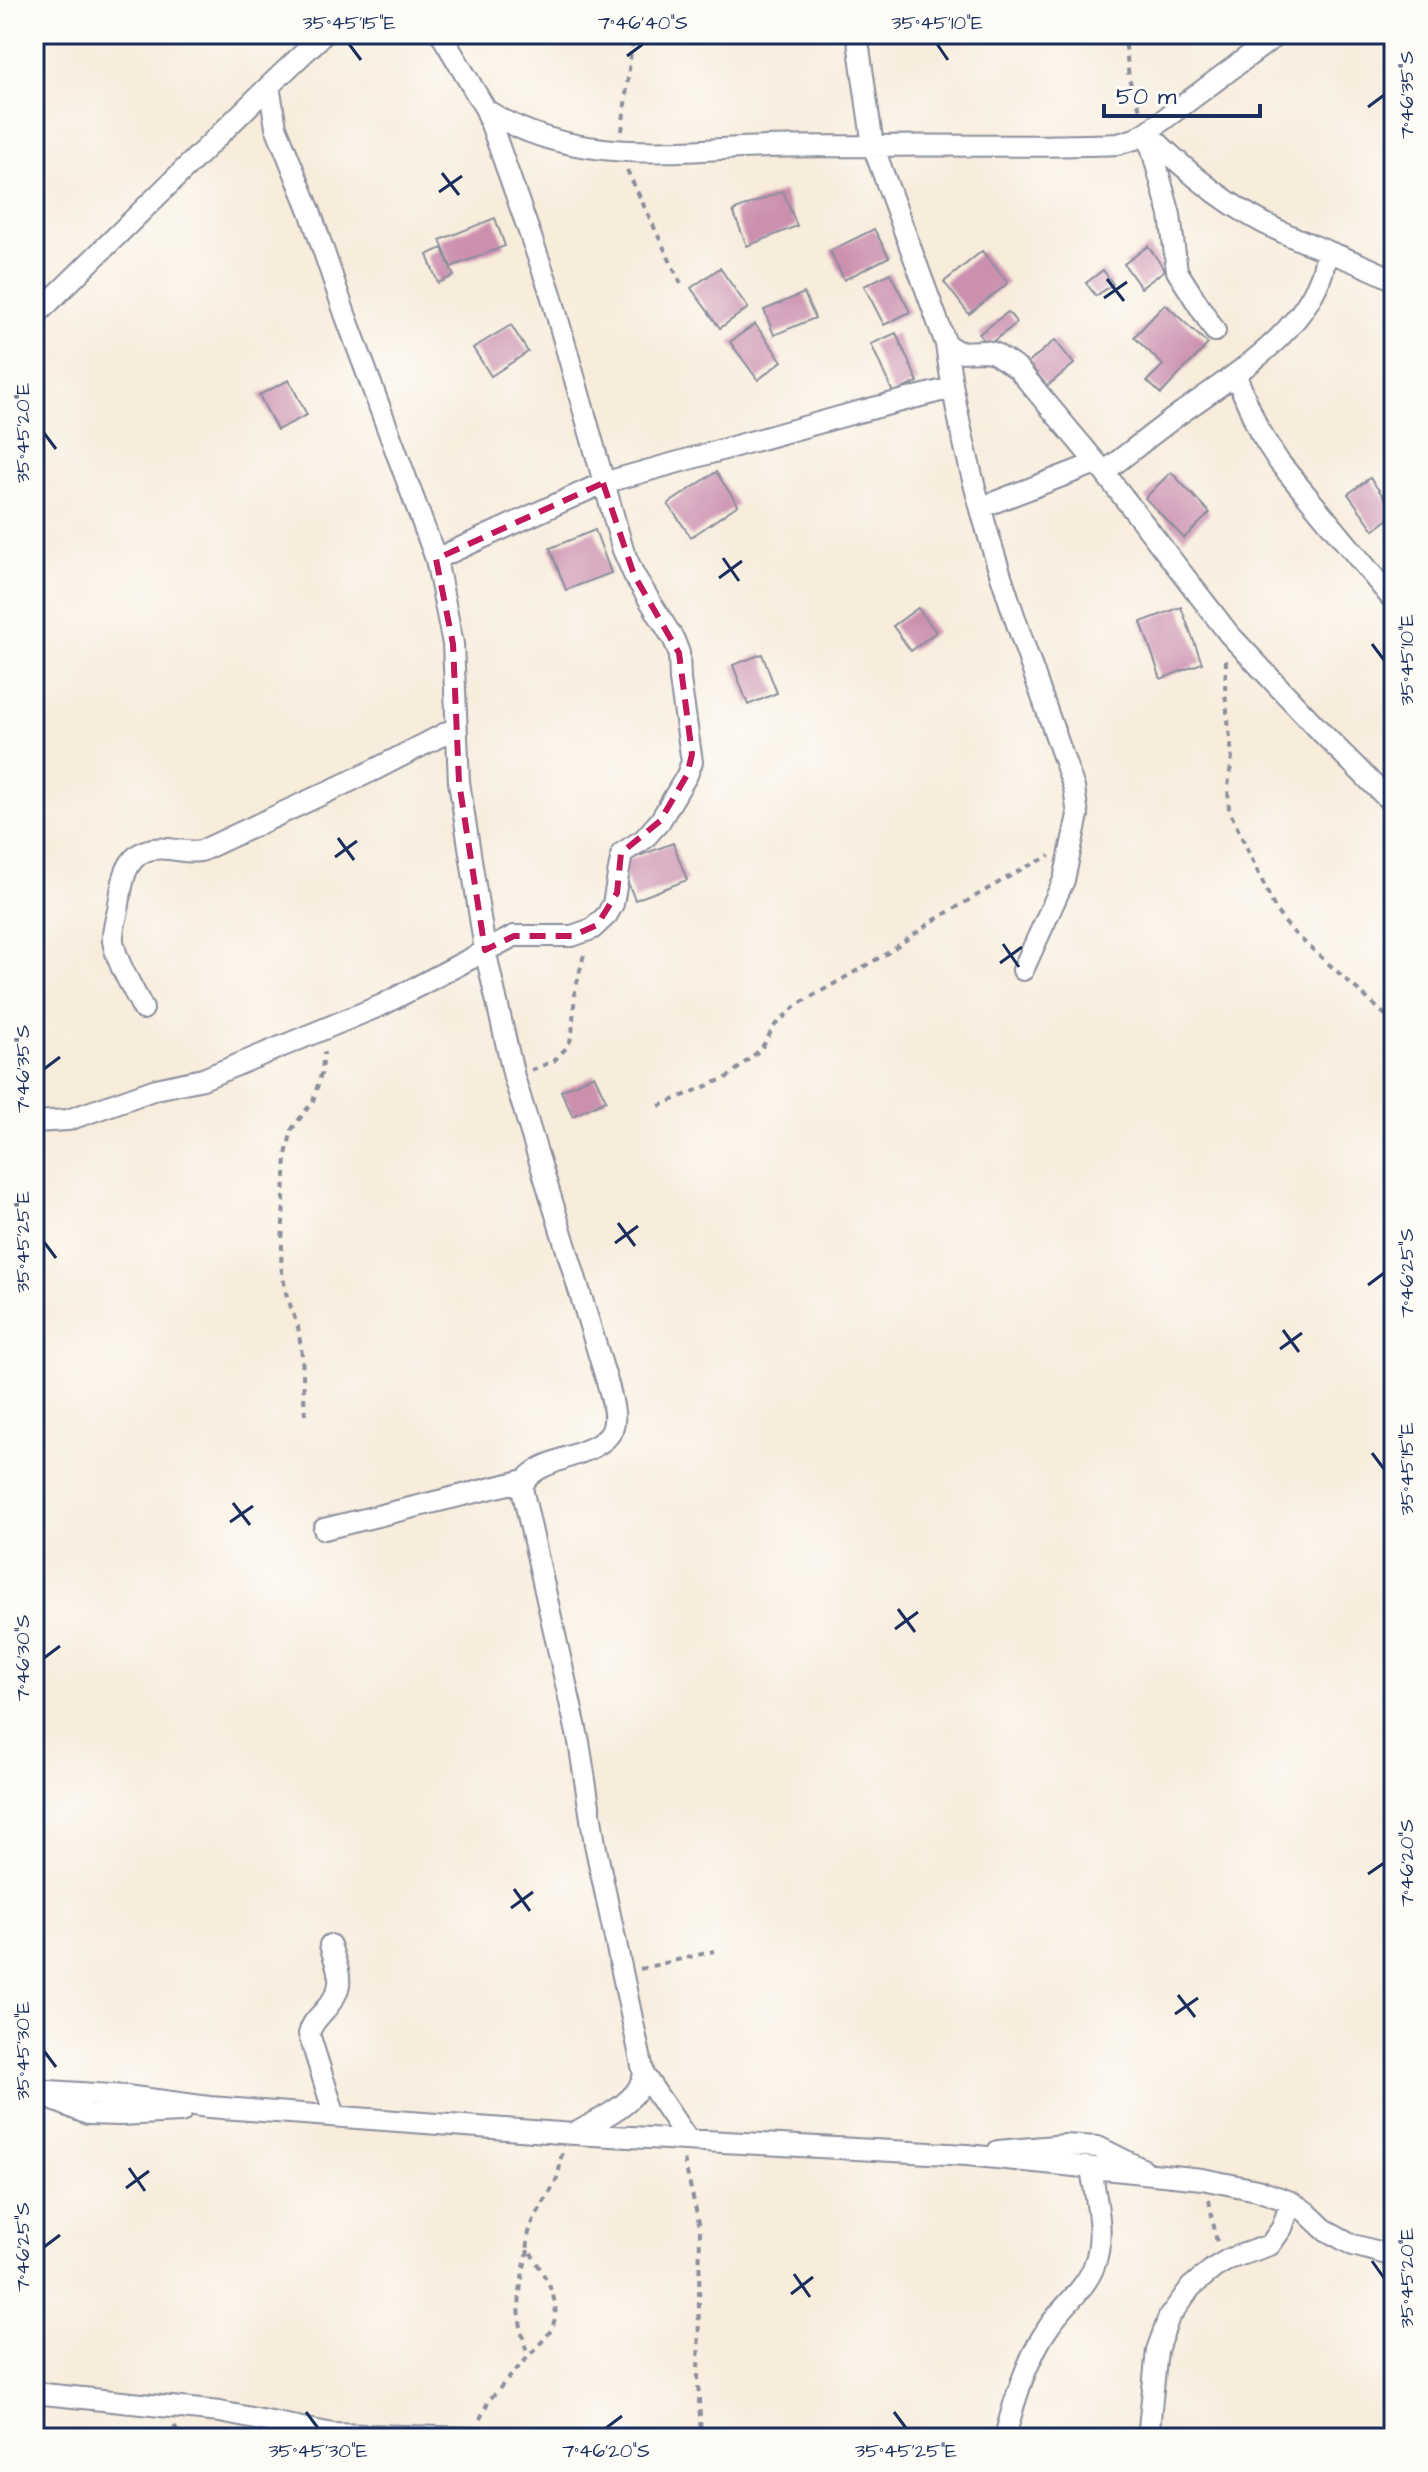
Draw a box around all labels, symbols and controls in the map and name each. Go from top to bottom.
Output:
text: 35°45'15"E [302,9,396,37]
text: 7°46'40"S [598,9,688,37]
text: 35°45'10"E [891,9,983,37]
text: 7°46'35"S [1393,51,1421,139]
scale bar [1104,68,1260,118]
text: 50 m [1116,80,1177,114]
text: 35°45'20"E [9,383,37,483]
text: 35°45'10"E [1393,614,1421,706]
text: 7°46'35"S [9,1025,37,1113]
text: 35°45'25"E [9,1191,37,1293]
text: 7°46'25"S [1393,1228,1421,1318]
text: 35°45'15"E [1393,1422,1421,1516]
text: 7°46'30"S [9,1615,37,1701]
text: 7°46'20"S [1393,1819,1421,1907]
text: 35°45'30"E [9,2001,37,2101]
text: 7°46'25"S [9,2202,37,2292]
text: 35°45'20"E [1393,2228,1421,2328]
text: 35°45'30"E [268,2437,368,2465]
text: 7°46'20"S [562,2437,650,2465]
text: 35°45'25"E [855,2437,957,2465]

